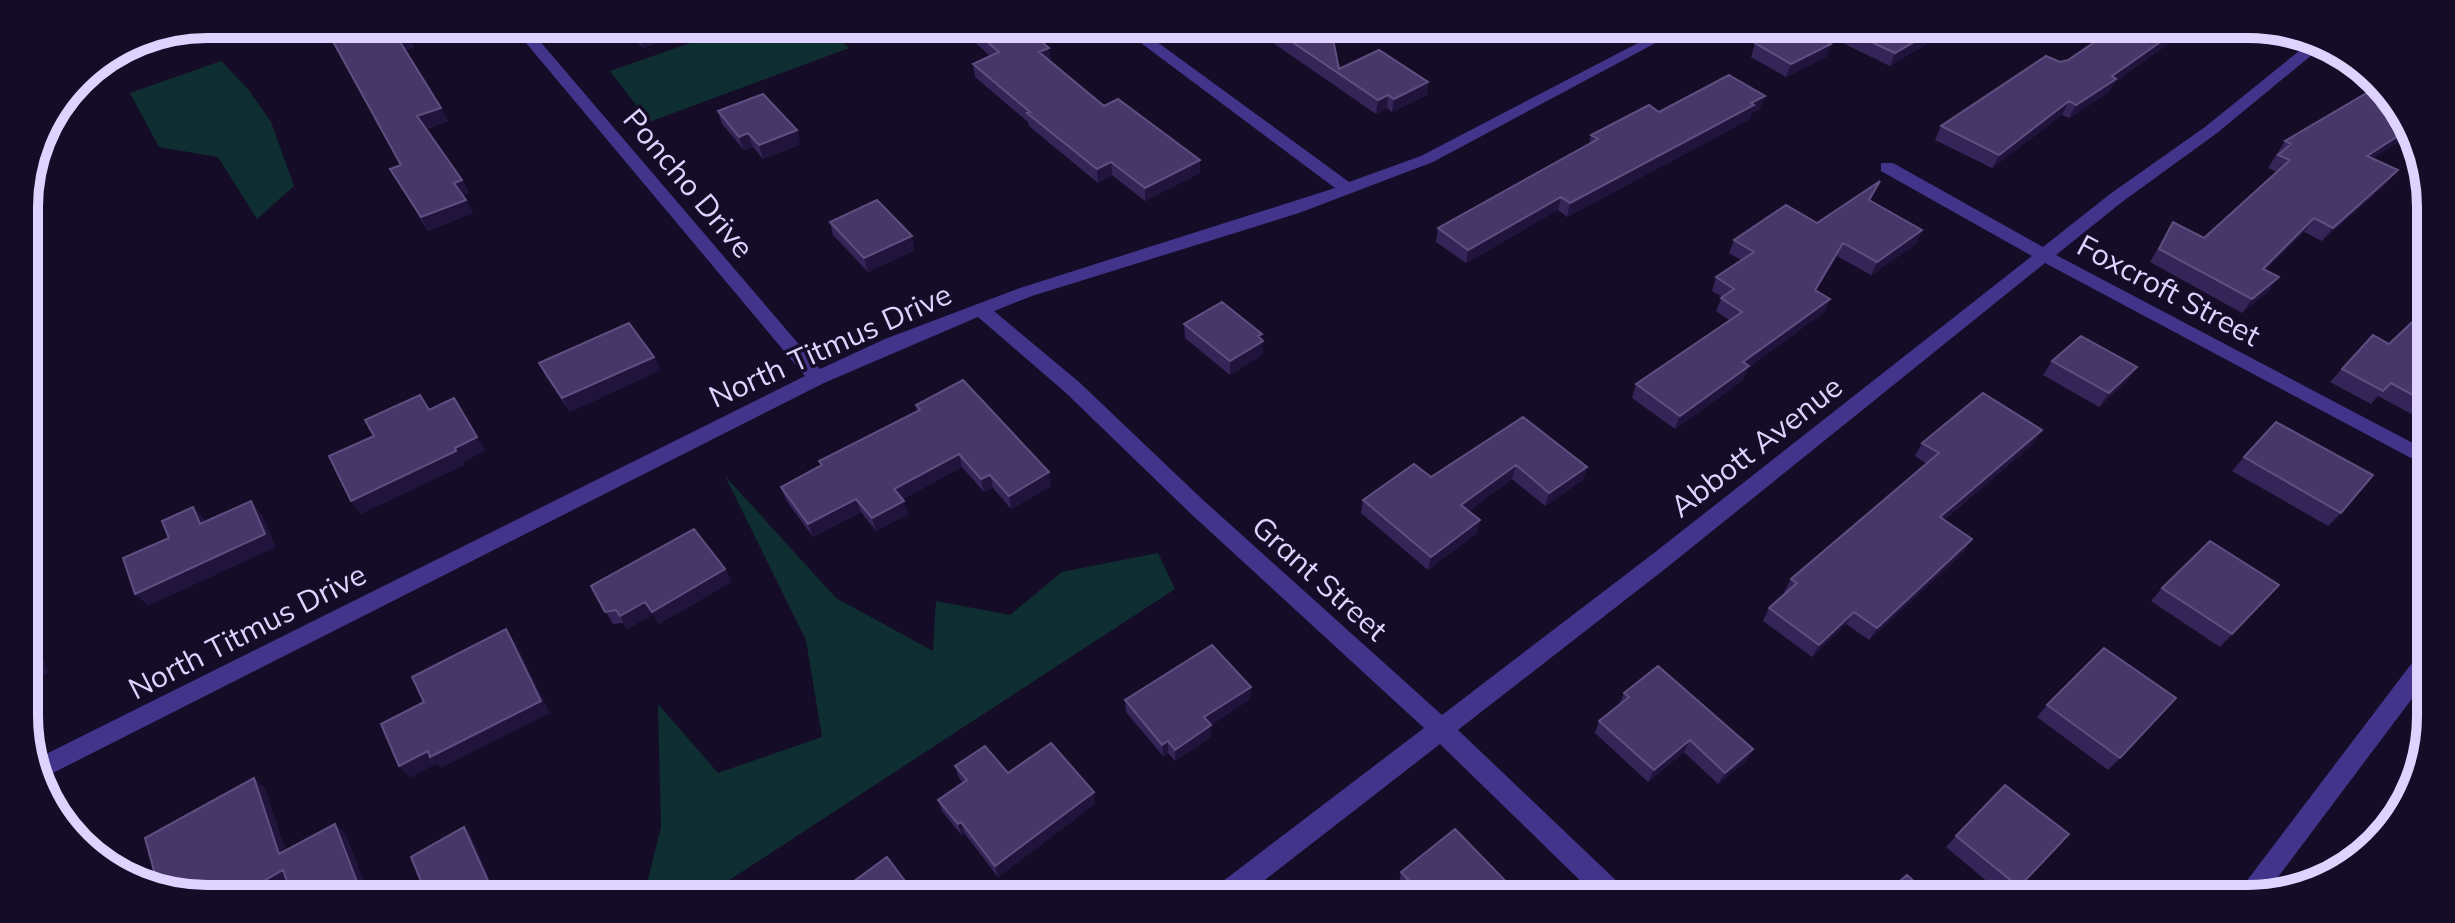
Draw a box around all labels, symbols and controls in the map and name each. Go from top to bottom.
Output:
street label: Poncho Drive [615,101,763,265]
street label: Foxcroft Street [2071,226,2267,354]
street label: North Titmus Drive [703,274,957,416]
street label: Abbott Avenue [1662,367,1850,525]
street label: Grant Street [1244,507,1396,649]
street label: North Titmus Drive [122,555,372,707]

